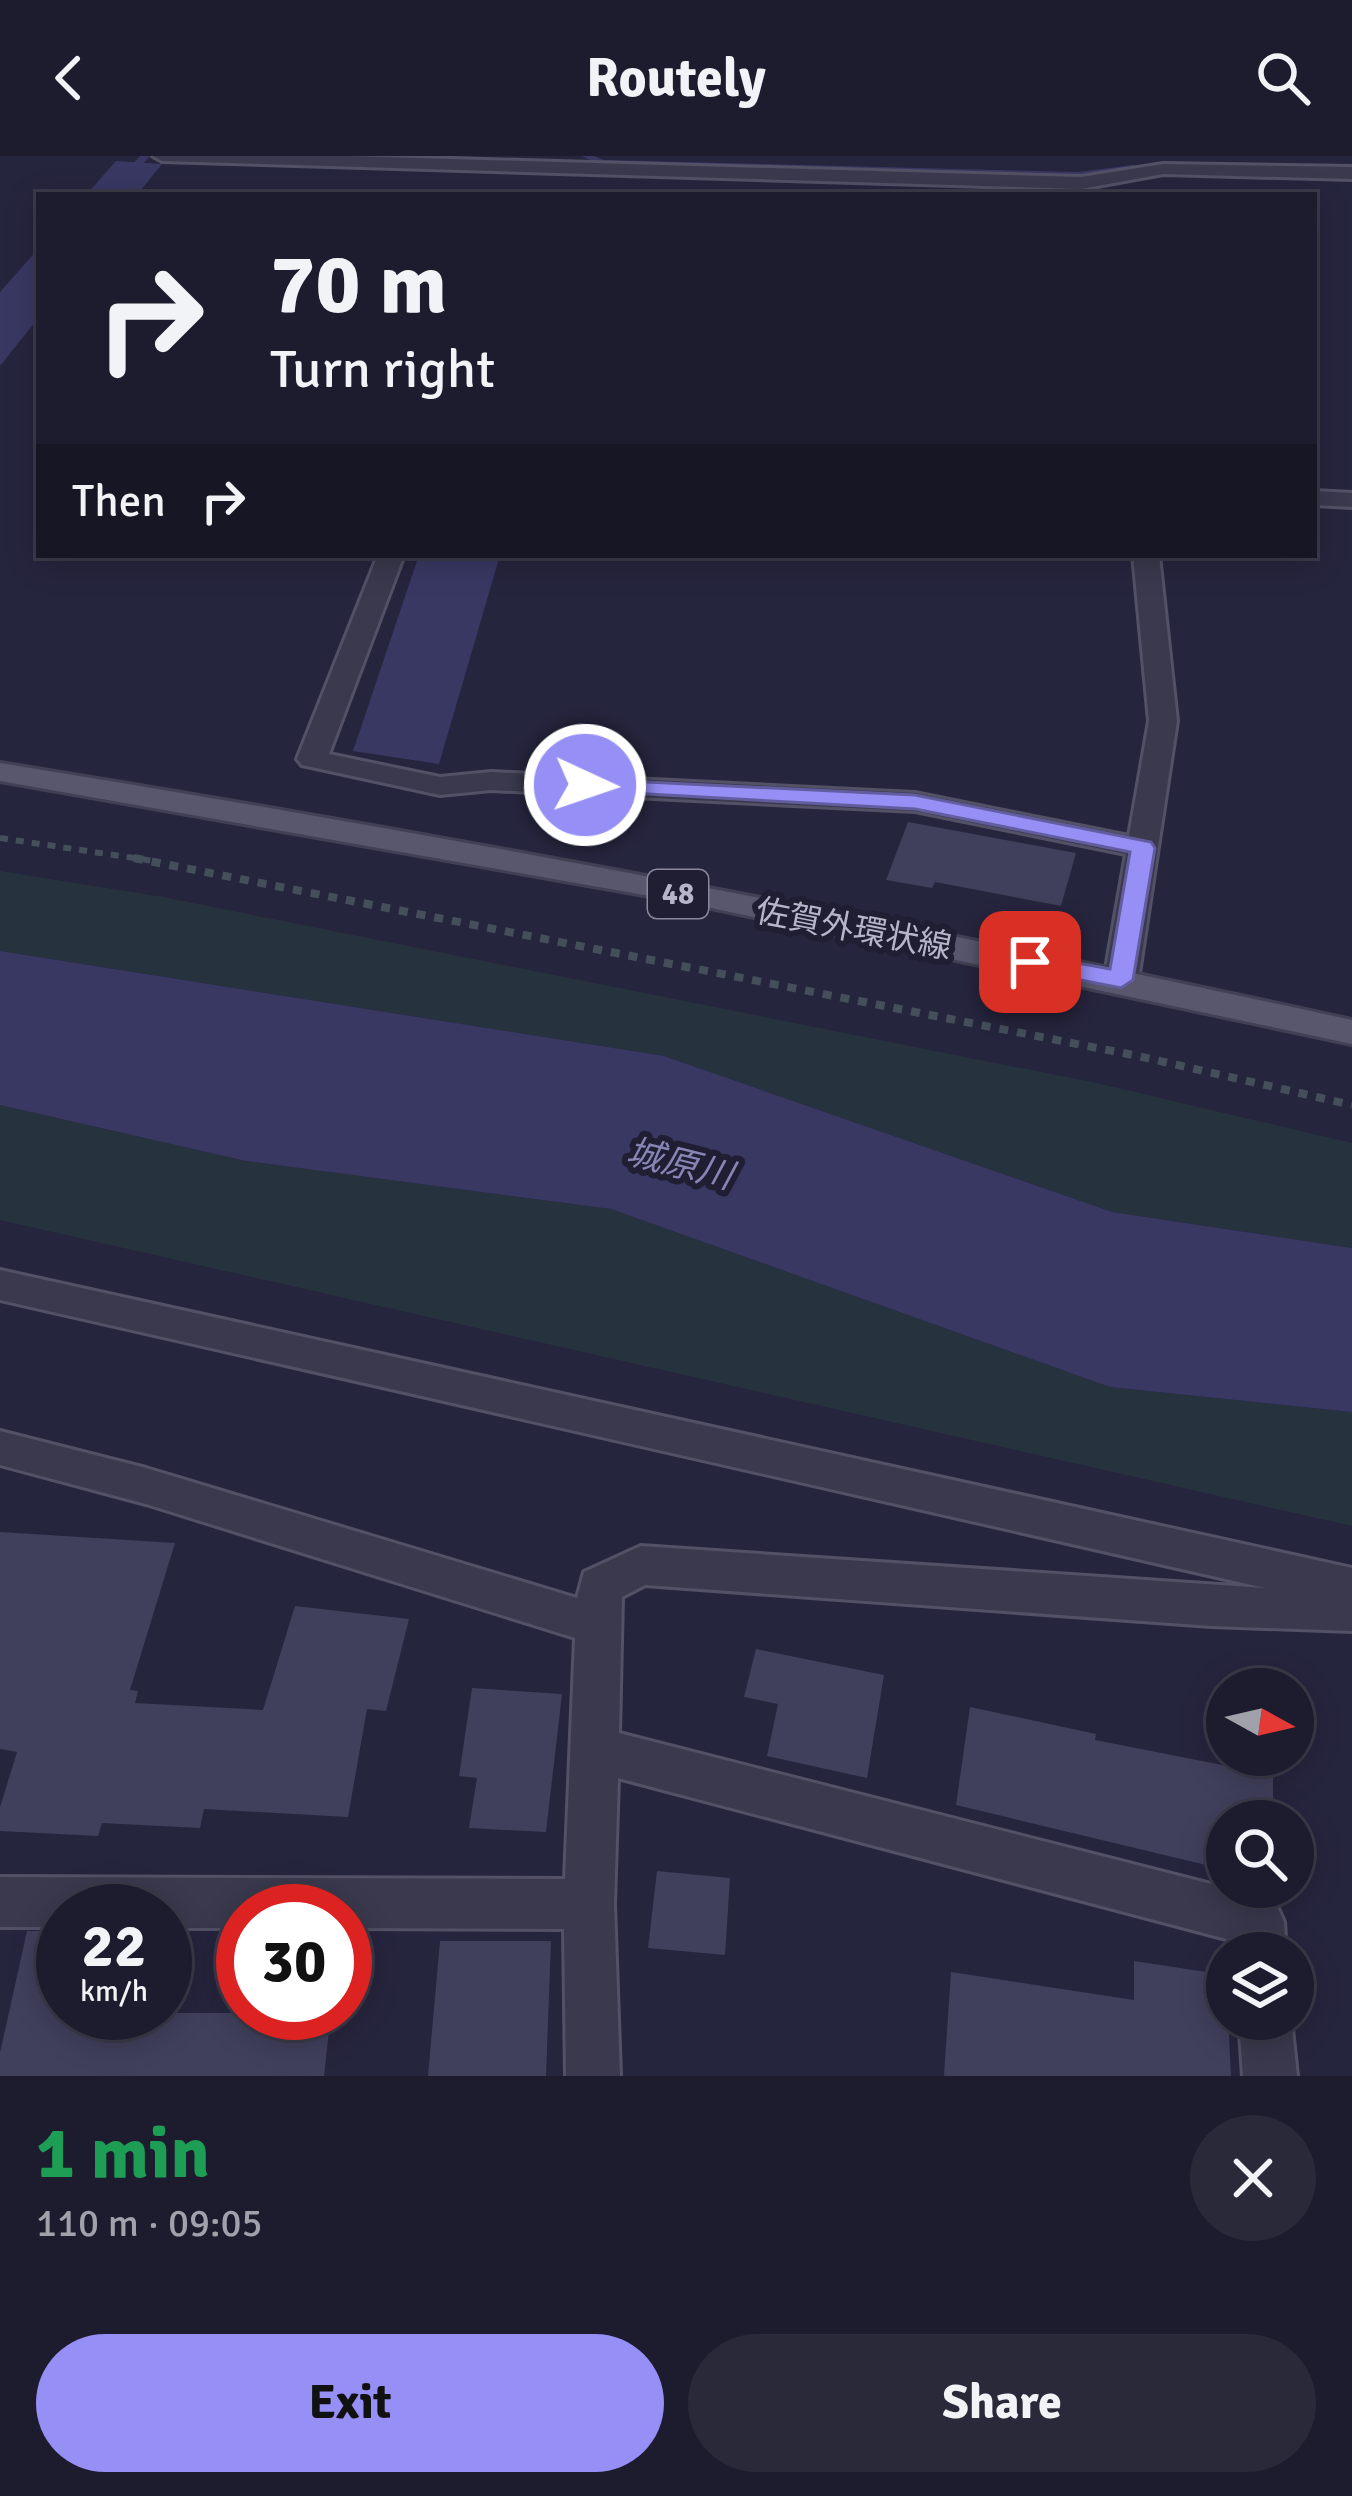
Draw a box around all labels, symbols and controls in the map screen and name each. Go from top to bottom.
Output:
icon: back [36,45,102,111]
text: Routely [586,45,766,112]
icon: search [1250,45,1316,111]
text: 70 m [270,233,447,337]
icon: right [72,240,228,396]
text: Turn right [270,336,495,403]
icon: right [190,468,256,534]
text: Then [72,474,166,529]
position arrow [522,722,648,848]
road number: 48 [648,870,708,918]
street label: 佐賀外環状線 [753,890,955,968]
pin [979,911,1081,1013]
icon: arrive [997,929,1063,995]
water label: 城原川 [622,1130,741,1200]
north arrow [1206,1668,1314,1776]
map controls [1206,1668,1314,2040]
button: search [1206,1800,1314,1908]
speed limit sign: 30 [216,1884,372,2040]
text: 22 [82,1910,146,1984]
button: layers [1206,1932,1314,2040]
text: km/h [80,1973,148,2010]
text: 1 min [36,2109,210,2198]
button: close [1190,2115,1316,2241]
text: 110 m · 09:05 [36,2199,263,2247]
button: Exit [36,2334,664,2472]
button: Share [688,2334,1316,2472]

